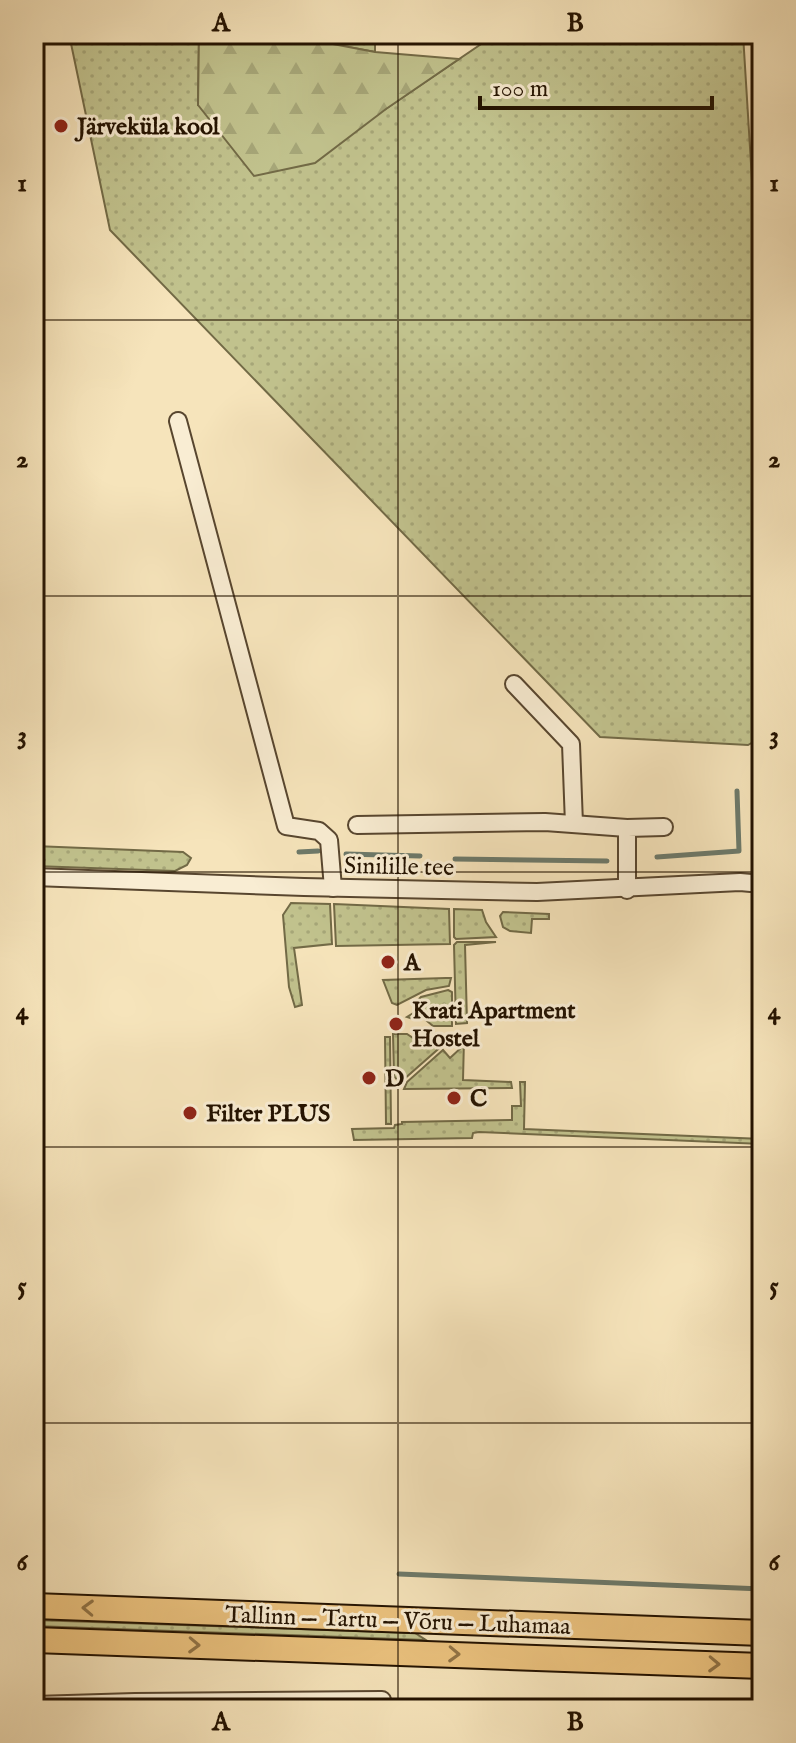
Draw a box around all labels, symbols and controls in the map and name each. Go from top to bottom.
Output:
text: A [211,7,231,40]
text: B [566,7,584,40]
scale bar [480,60,712,110]
text: 100 m [492,74,548,105]
place label: Järveküla kool [74,112,220,143]
marker: Järveküla kool [52,117,70,135]
text: 1 [17,167,27,200]
text: 1 [769,167,779,200]
text: 2 [16,443,28,476]
text: 2 [768,443,780,476]
text: 3 [17,719,27,752]
text: 3 [769,719,779,752]
street label: Sinilille tee [343,851,454,884]
place label: A [403,948,422,979]
marker: A [379,953,397,971]
text: 4 [16,995,30,1028]
text: 4 [768,995,782,1028]
place label: Krati Apartment Hostel [412,996,576,1055]
marker: Krati Apartment Hostel [387,1015,405,1033]
place label: D [385,1064,404,1095]
marker: D [360,1069,378,1087]
place label: C [470,1084,487,1115]
marker: C [445,1089,463,1107]
place label: Filter PLUS [206,1099,330,1130]
marker: Filter PLUS [181,1104,199,1122]
text: 5 [17,1270,27,1303]
text: 5 [769,1270,779,1303]
text: 6 [17,1546,29,1579]
text: 6 [769,1546,781,1579]
one-way arrow [81,1600,94,1617]
street label: Tallinn — Tartu — Võru — Luhamaa [225,1600,572,1643]
one-way arrow [188,1637,201,1654]
one-way arrow [448,1646,461,1663]
one-way arrow [708,1655,721,1672]
text: A [211,1706,231,1739]
text: B [566,1706,584,1739]

